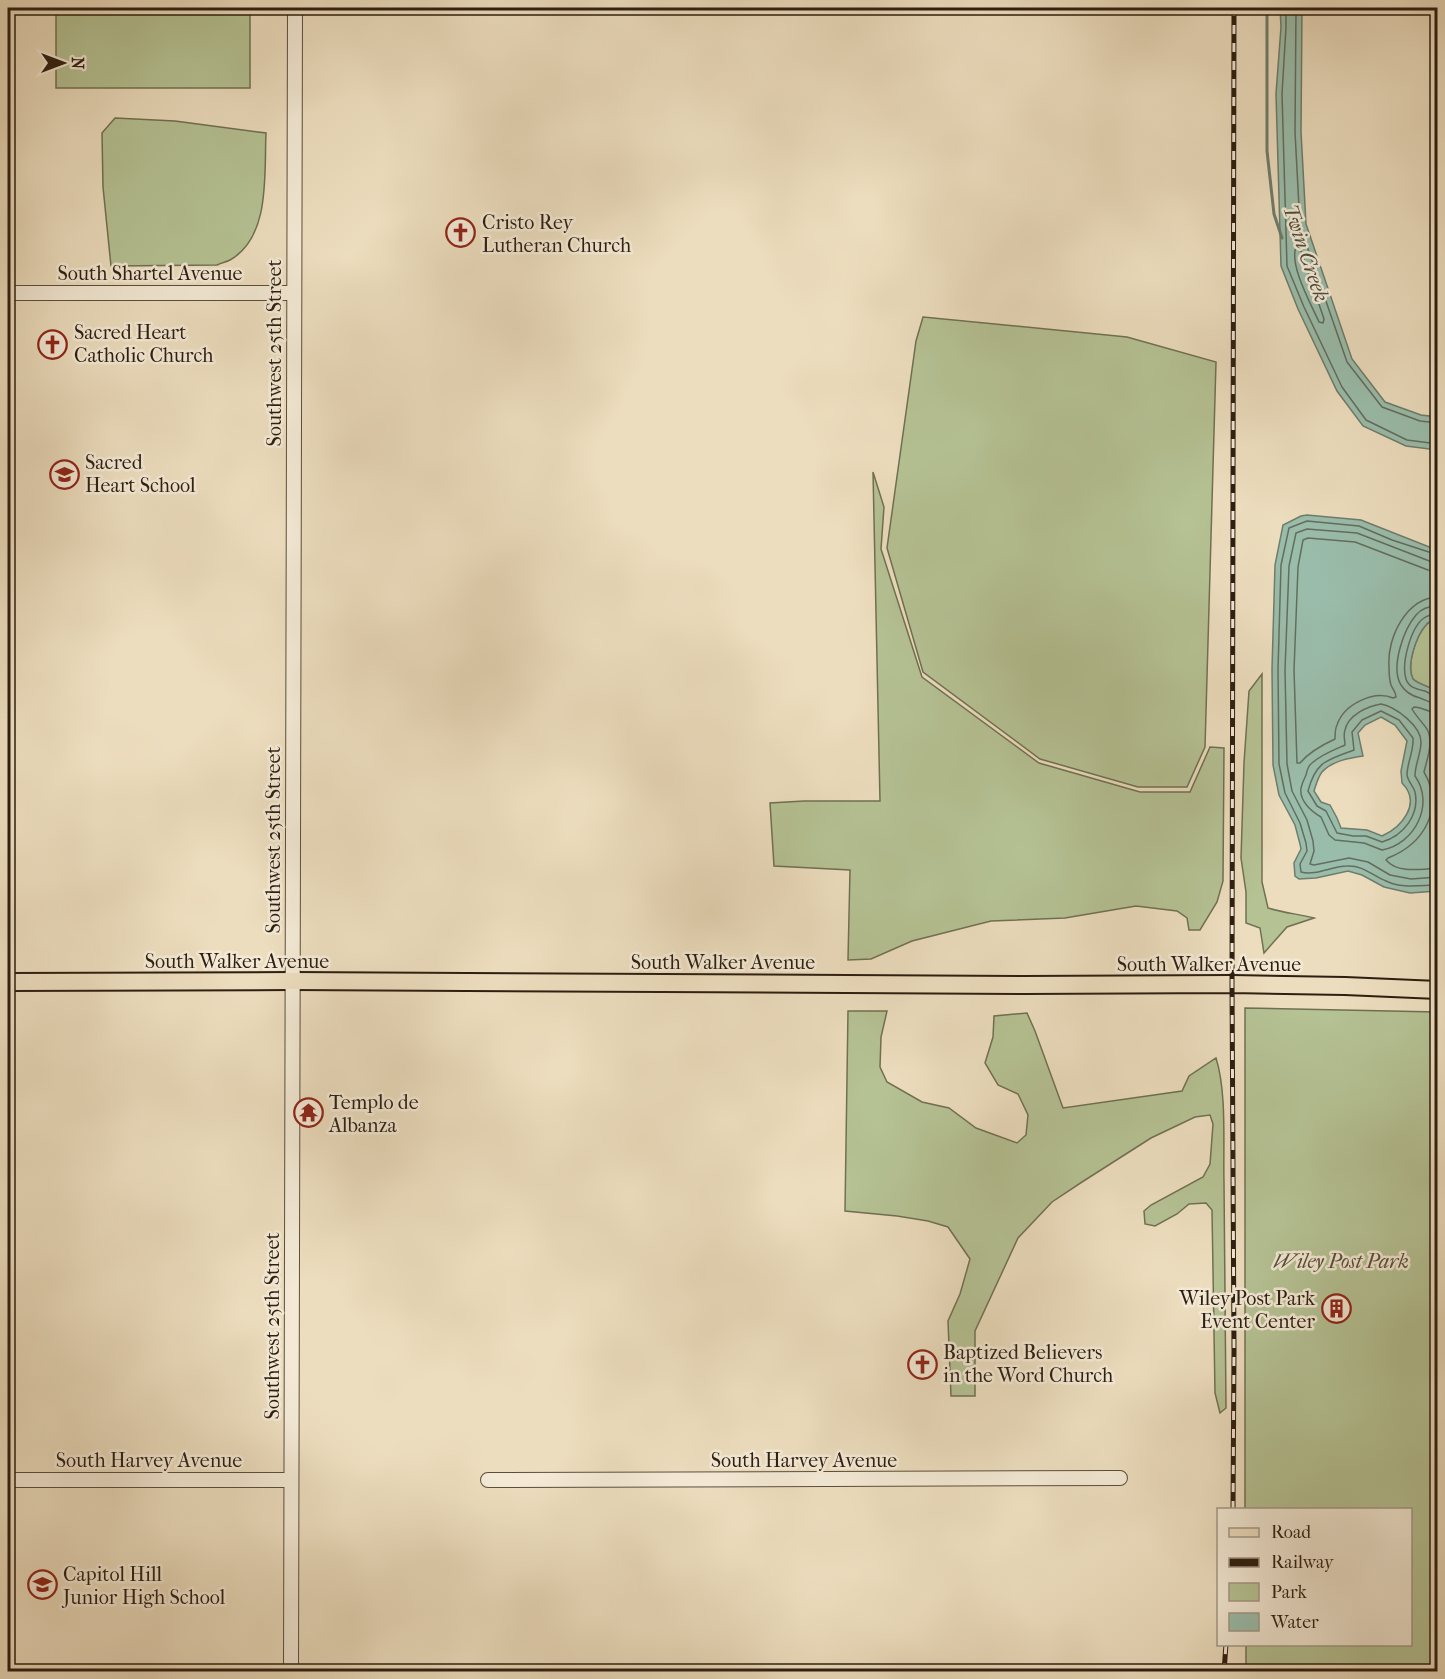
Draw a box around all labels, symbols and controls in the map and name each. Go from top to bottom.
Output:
north arrow [33,33,93,93]
text: N [68,57,87,70]
water label: Twin Creek [1278,201,1334,305]
place label: Cristo Rey Lutheran Church [482,211,632,257]
church icon: Cristo Rey Lutheran Church [445,217,477,249]
street label: Southwest 25th Street [263,259,286,447]
street label: South Shartel Avenue [58,262,243,285]
place label: Sacred Heart Catholic Church [74,321,214,367]
church icon: Sacred Heart Catholic Church [37,328,69,360]
place label: Sacred Heart School [85,451,196,497]
school or university icon: Sacred Heart School [48,458,80,490]
street label: Southwest 25th Street [262,746,285,934]
street label: South Walker Avenue [145,950,329,973]
street label: South Walker Avenue [631,951,815,974]
street label: South Walker Avenue [1117,953,1301,976]
place label: Templo de Albanza [328,1091,419,1137]
temple icon: Templo de Albanza [292,1097,324,1129]
street label: Southwest 25th Street [261,1232,284,1420]
park label: Wiley Post Park [1273,1250,1409,1273]
place label: Wiley Post Park Event Center [1178,1287,1316,1333]
building icon: Wiley Post Park Event Center [1320,1293,1352,1325]
place label: Baptized Believers in the Word Church [943,1341,1114,1387]
church icon: Baptized Believers in the Word Church [906,1348,938,1380]
street label: South Harvey Avenue [56,1449,242,1472]
street label: South Harvey Avenue [711,1449,897,1472]
legend [1217,1508,1412,1646]
text: Road [1271,1522,1311,1543]
text: Railway [1271,1552,1335,1573]
place label: Capitol Hill Junior High School [61,1563,226,1609]
school or university icon: Capitol Hill Junior High School [26,1569,58,1601]
text: Park [1271,1582,1308,1603]
text: Water [1270,1612,1319,1633]

